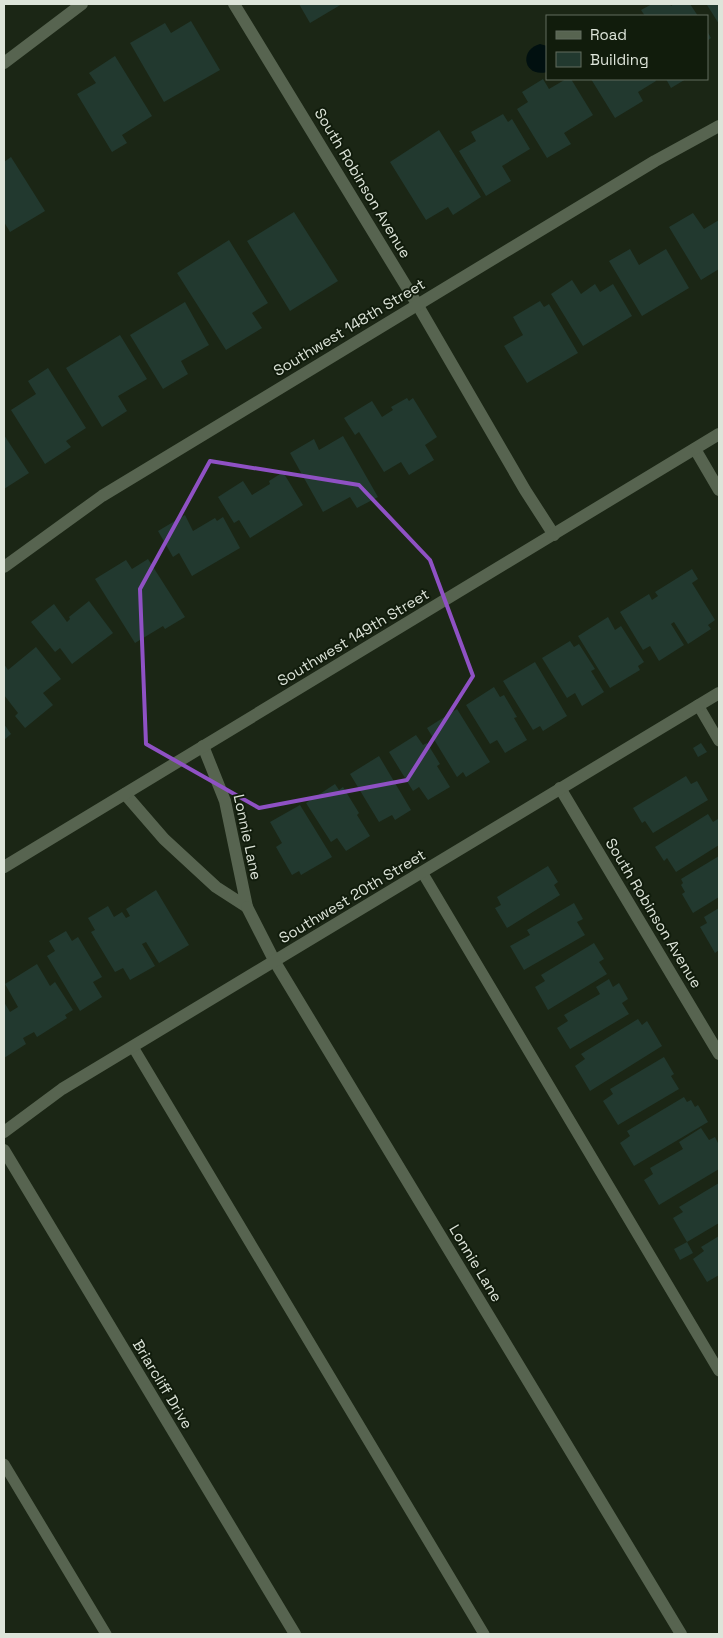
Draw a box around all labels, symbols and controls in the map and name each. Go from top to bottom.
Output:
legend [546,15,708,80]
text: Road [590,25,627,44]
text: Building [590,50,649,69]
street label: South Robinson Avenue [311,104,415,262]
street label: Southwest 148th Street [270,274,428,380]
street label: Southwest 149th Street [274,584,432,690]
street label: Lonnie Lane [230,792,266,882]
street label: South Robinson Avenue [602,834,706,992]
street label: Southwest 20th Street [275,845,429,947]
street label: Lonnie Lane [445,1221,507,1305]
street label: Briarcliff Drive [129,1336,197,1432]

